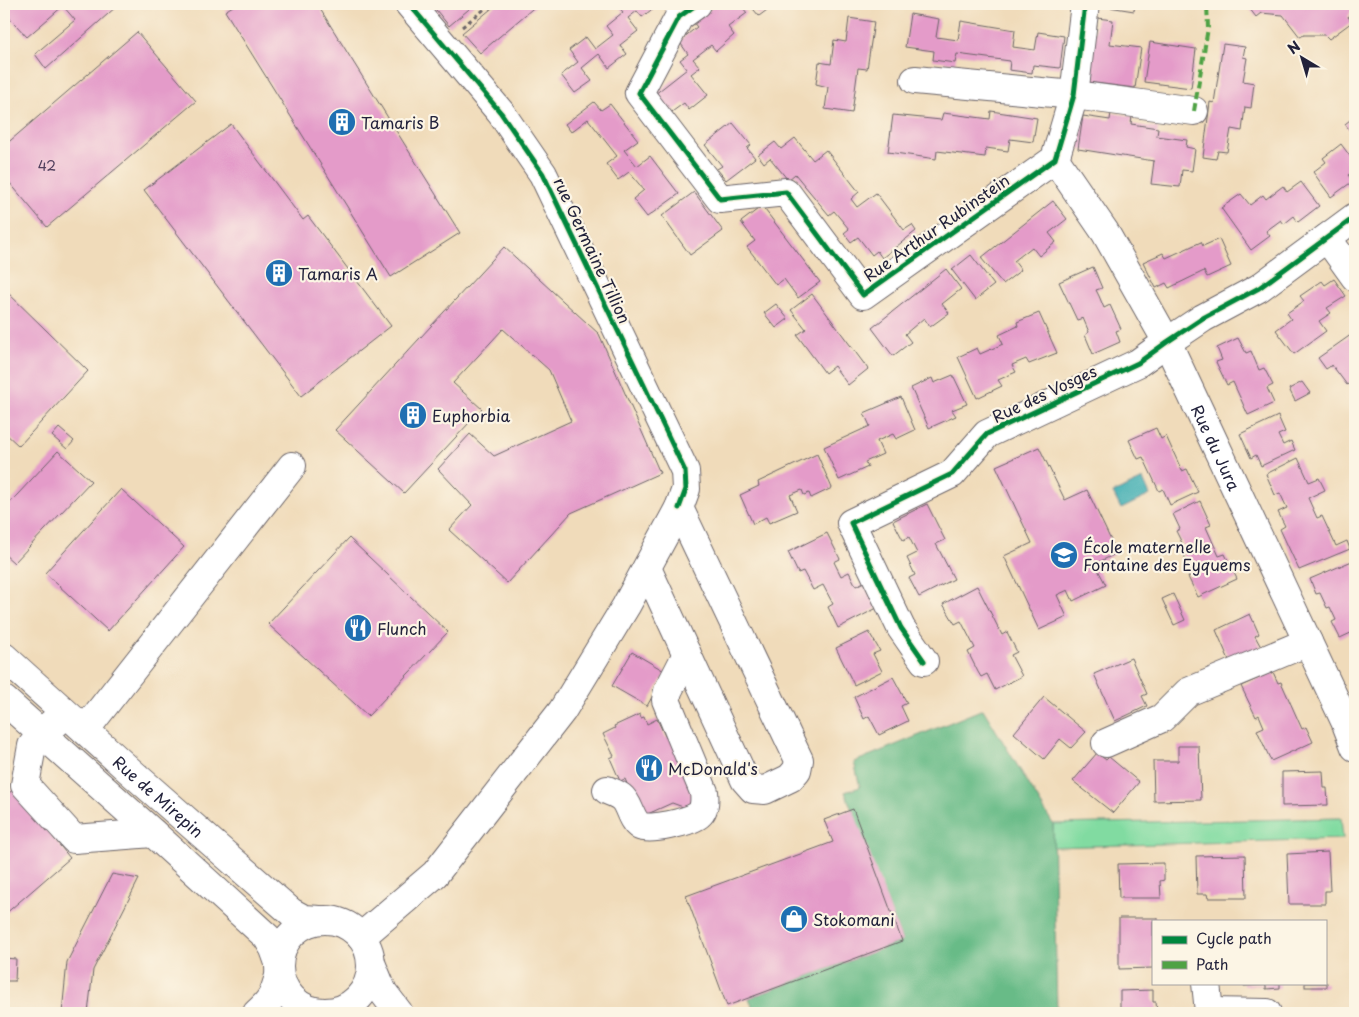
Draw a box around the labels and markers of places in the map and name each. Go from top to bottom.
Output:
building icon: Tamaris B [327,107,357,137]
place label: Tamaris B [361,110,439,134]
building icon: Tamaris A [264,258,294,288]
place label: Tamaris A [298,261,378,285]
building icon: Euphorbia [398,400,428,430]
place label: Euphorbia [432,403,510,427]
place label: École maternelle Fontaine des Eyquems [1083,534,1250,576]
school or university icon: École maternelle Fontaine des Eyquems [1049,540,1079,570]
restaurant icon: Flunch [343,613,373,643]
place label: Flunch [377,616,426,640]
restaurant icon: McDonald's [634,753,664,783]
place label: McDonald's [668,756,758,780]
shop icon: Stokomani [779,904,809,934]
place label: Stokomani [813,907,895,931]

